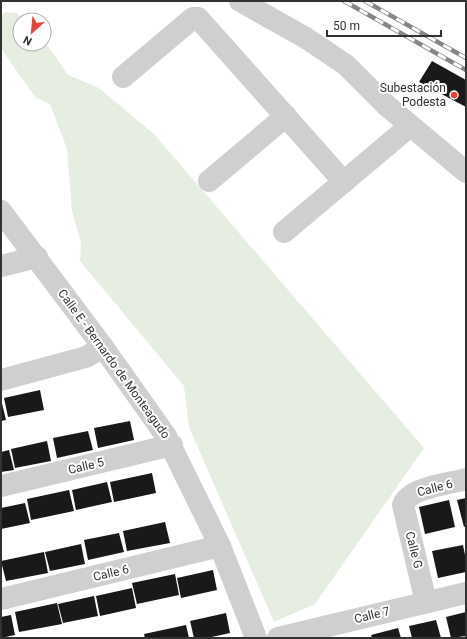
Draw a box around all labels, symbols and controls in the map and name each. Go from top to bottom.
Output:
north arrow [12,12,52,52]
scale bar [327,12,441,38]
text: 50 m [333,19,360,33]
text: N [21,33,34,48]
place label: Subestación Podesta [380,81,446,109]
marker: Subestación Podesta [449,90,459,100]
street label: Calle E - Bernardo de Monteagudo [55,287,173,441]
street label: Calle 5 [67,455,105,477]
street label: Calle 6 [416,476,455,499]
street label: Calle G [403,530,425,570]
street label: Calle 6 [92,562,130,584]
street label: Calle 7 [353,604,392,626]

